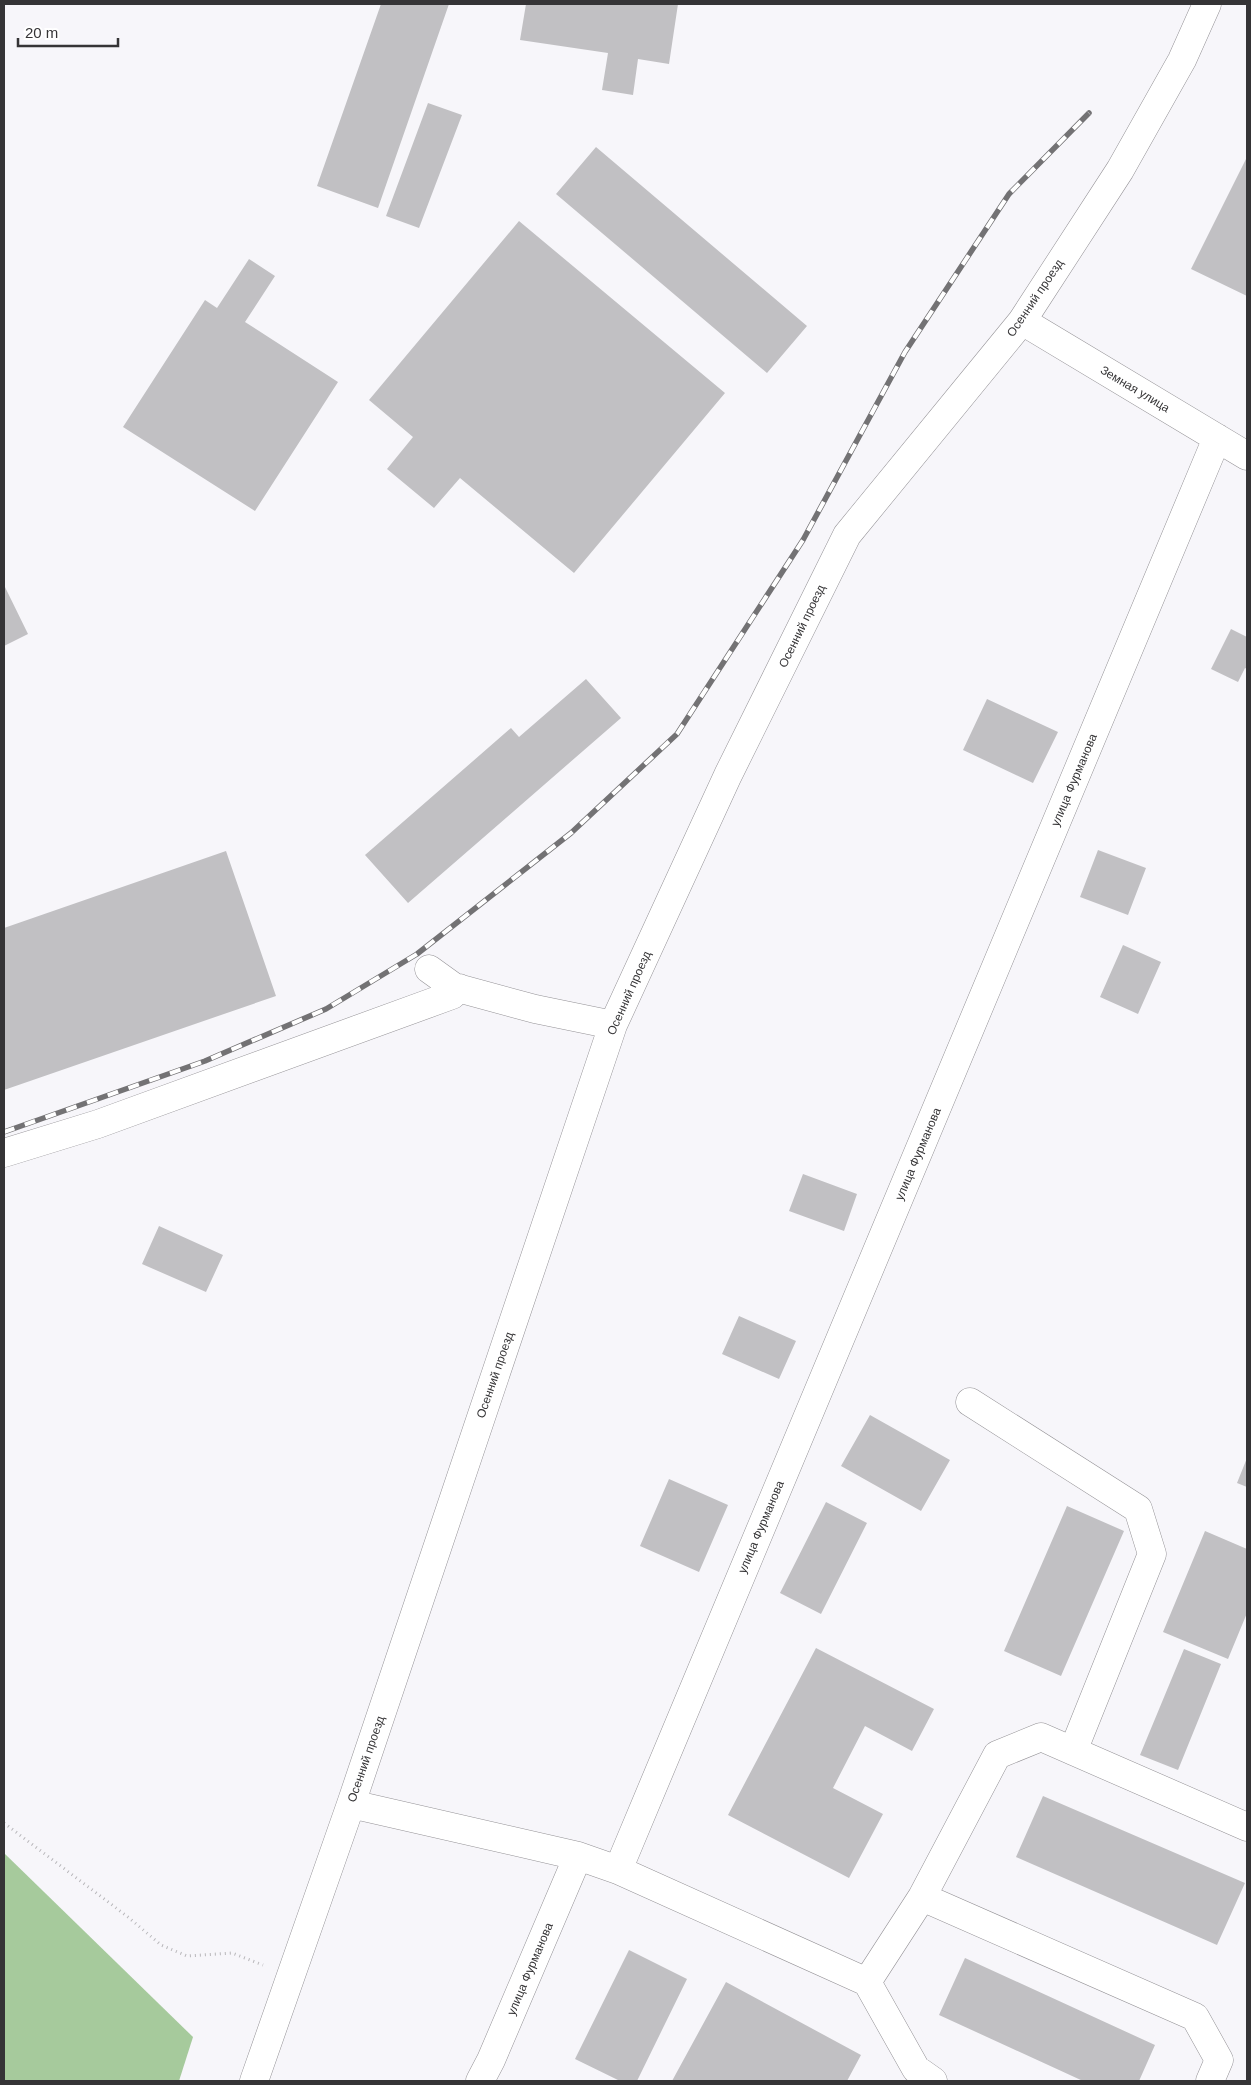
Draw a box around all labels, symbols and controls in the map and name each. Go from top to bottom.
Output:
scale bar [18,15,118,47]
text: 20 m [25,24,58,41]
street label: Осенний проезд [1004,257,1066,339]
street label: Земная улица [1098,363,1172,415]
street label: Осенний проезд [776,582,828,670]
street label: улица Фурманова [1048,731,1100,828]
street label: Осенний проезд [604,949,654,1037]
street label: улица Фурманова [892,1105,944,1202]
street label: Осенний проезд [474,1330,516,1420]
street label: улица Фурманова [735,1478,787,1575]
street label: Осенний проезд [345,1714,387,1804]
street label: улица Фурманова [504,1920,556,2017]

